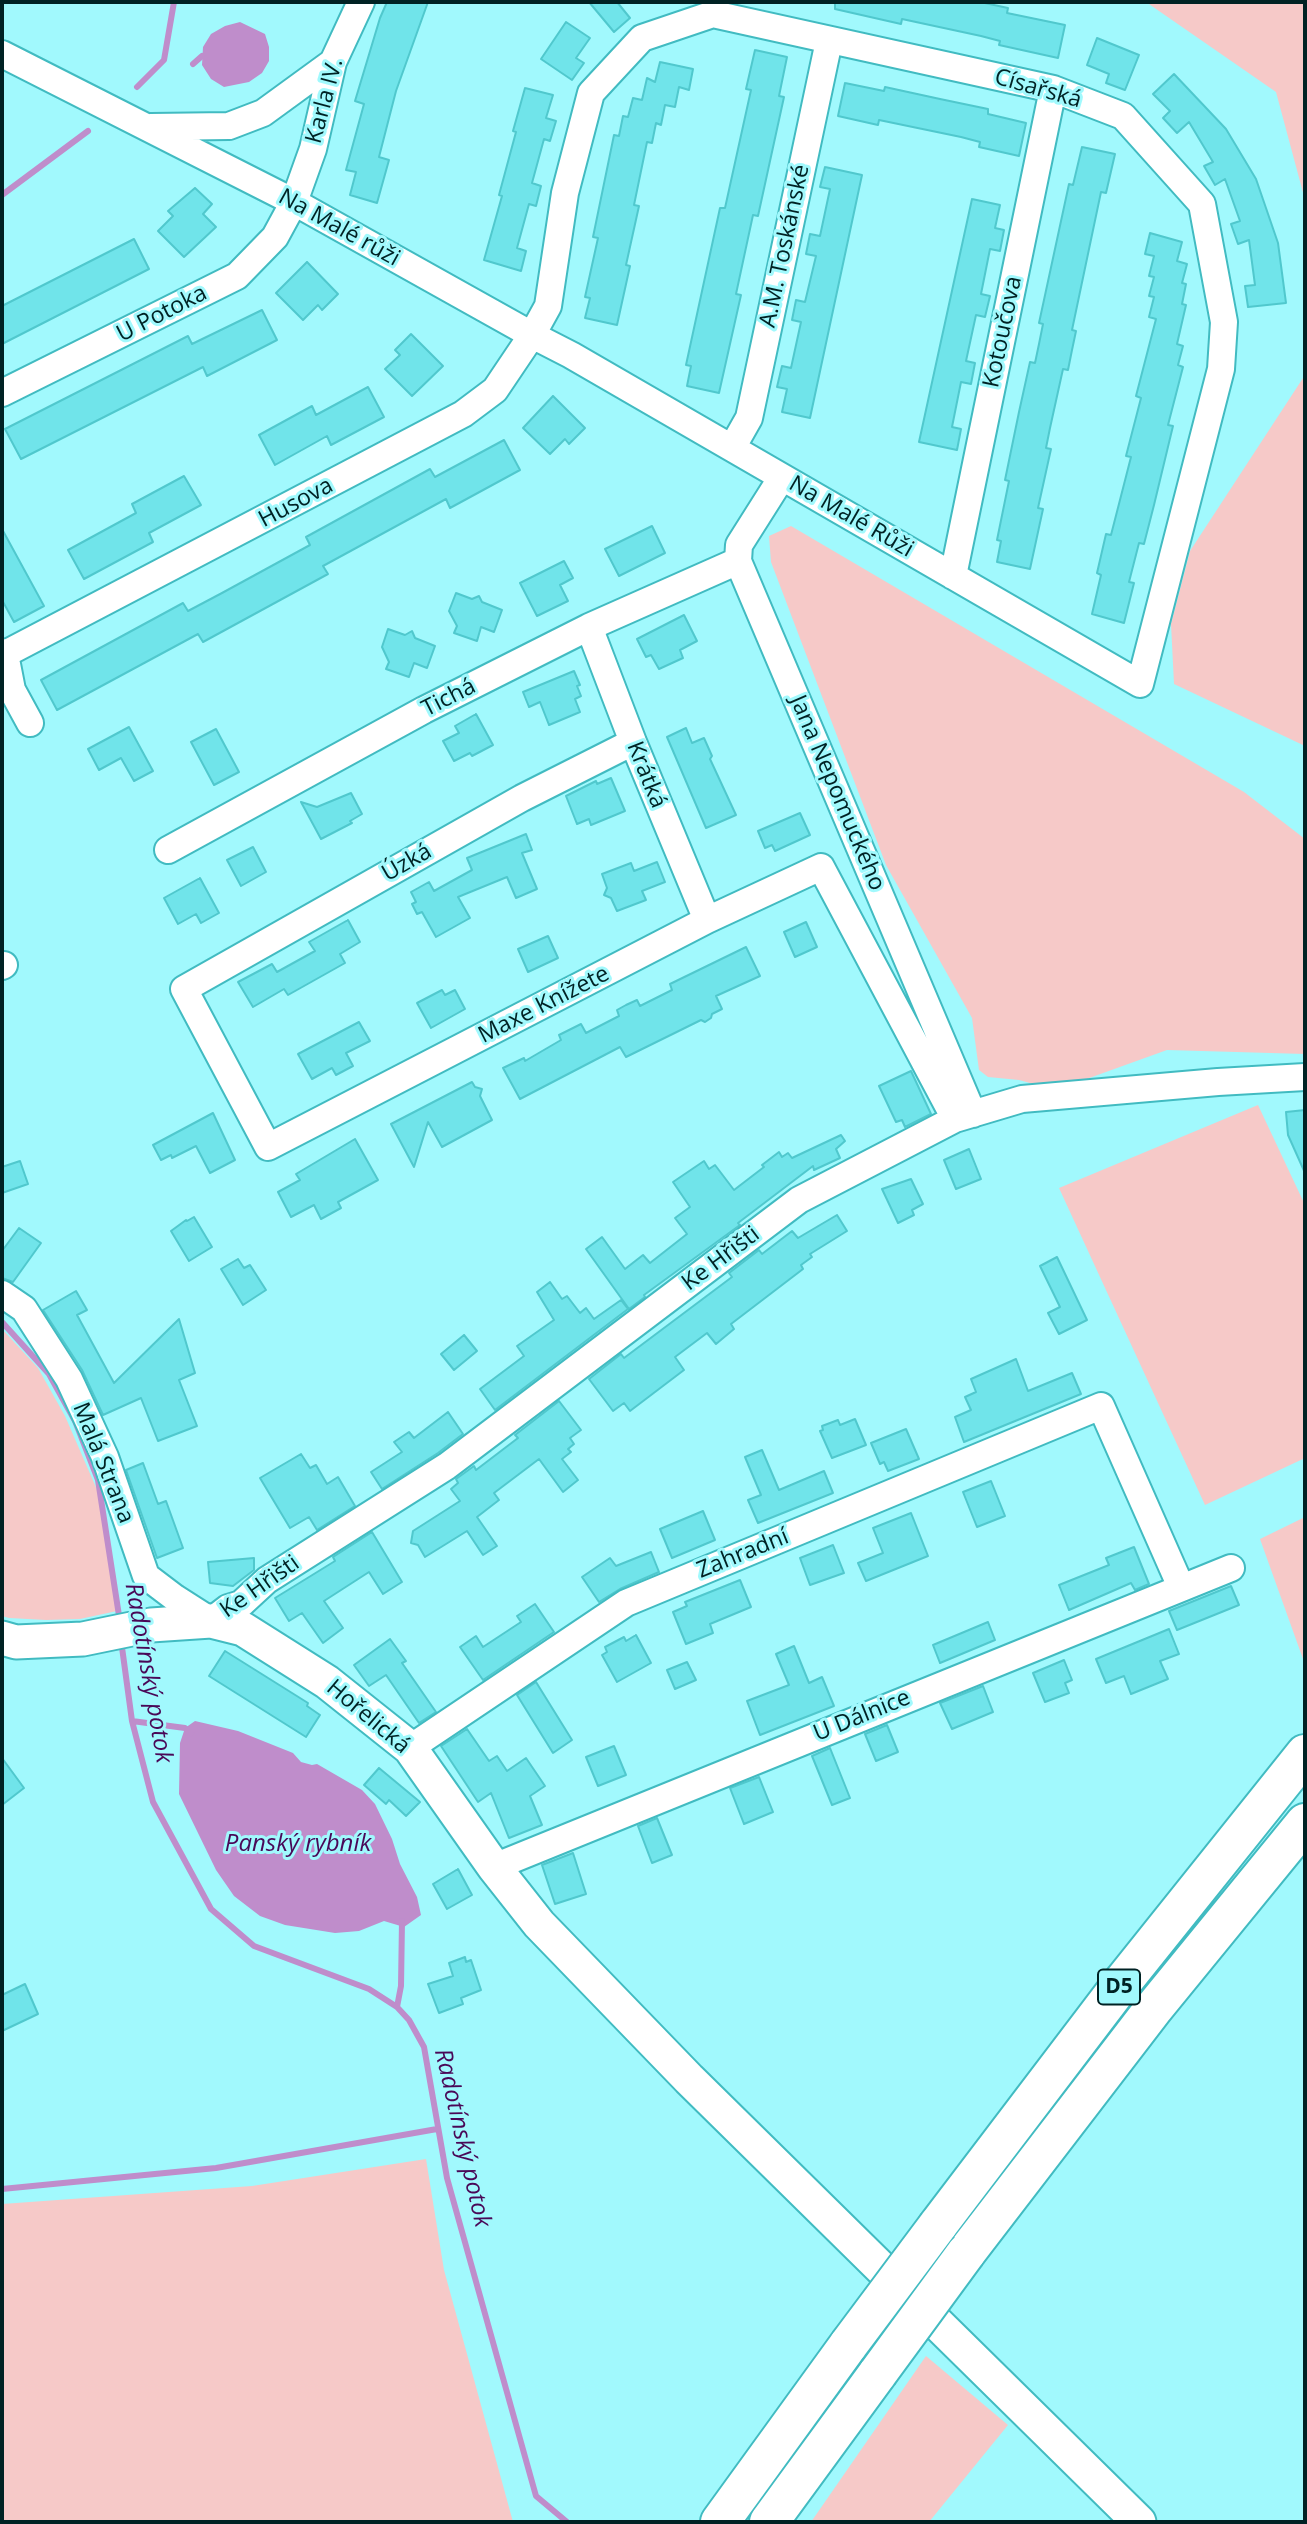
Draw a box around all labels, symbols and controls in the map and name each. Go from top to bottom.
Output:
street label: Karla IV. [300,55,350,147]
street label: Císařská [991,63,1085,115]
street label: A.M. Toskánské [754,162,816,330]
street label: Na Malé růži [274,183,404,273]
street label: Kotoučova [978,274,1028,390]
street label: U Potoka [112,280,212,348]
street label: Na Malé Růži [784,470,918,564]
street label: Husova [254,472,338,534]
street label: Tichá [418,673,480,723]
street label: Jana Nepomuckého [783,691,891,895]
street label: Krátká [620,738,672,812]
street label: Úzká [377,838,437,888]
street label: Maxe Knížete [474,960,614,1050]
street label: Ke Hřišti [677,1221,765,1297]
street label: Malá Strana [66,1399,140,1527]
street label: Zahradní [693,1523,793,1585]
street label: Ke Hřišti [215,1550,305,1624]
water label: Radotínský potok [118,1581,178,1765]
street label: Hořelická [321,1674,415,1760]
street label: U Dálnice [810,1684,914,1748]
water label: Panský rybník [225,1830,371,1858]
road number: D5 [1098,1969,1140,2004]
water label: Radotínský potok [427,2046,497,2230]

